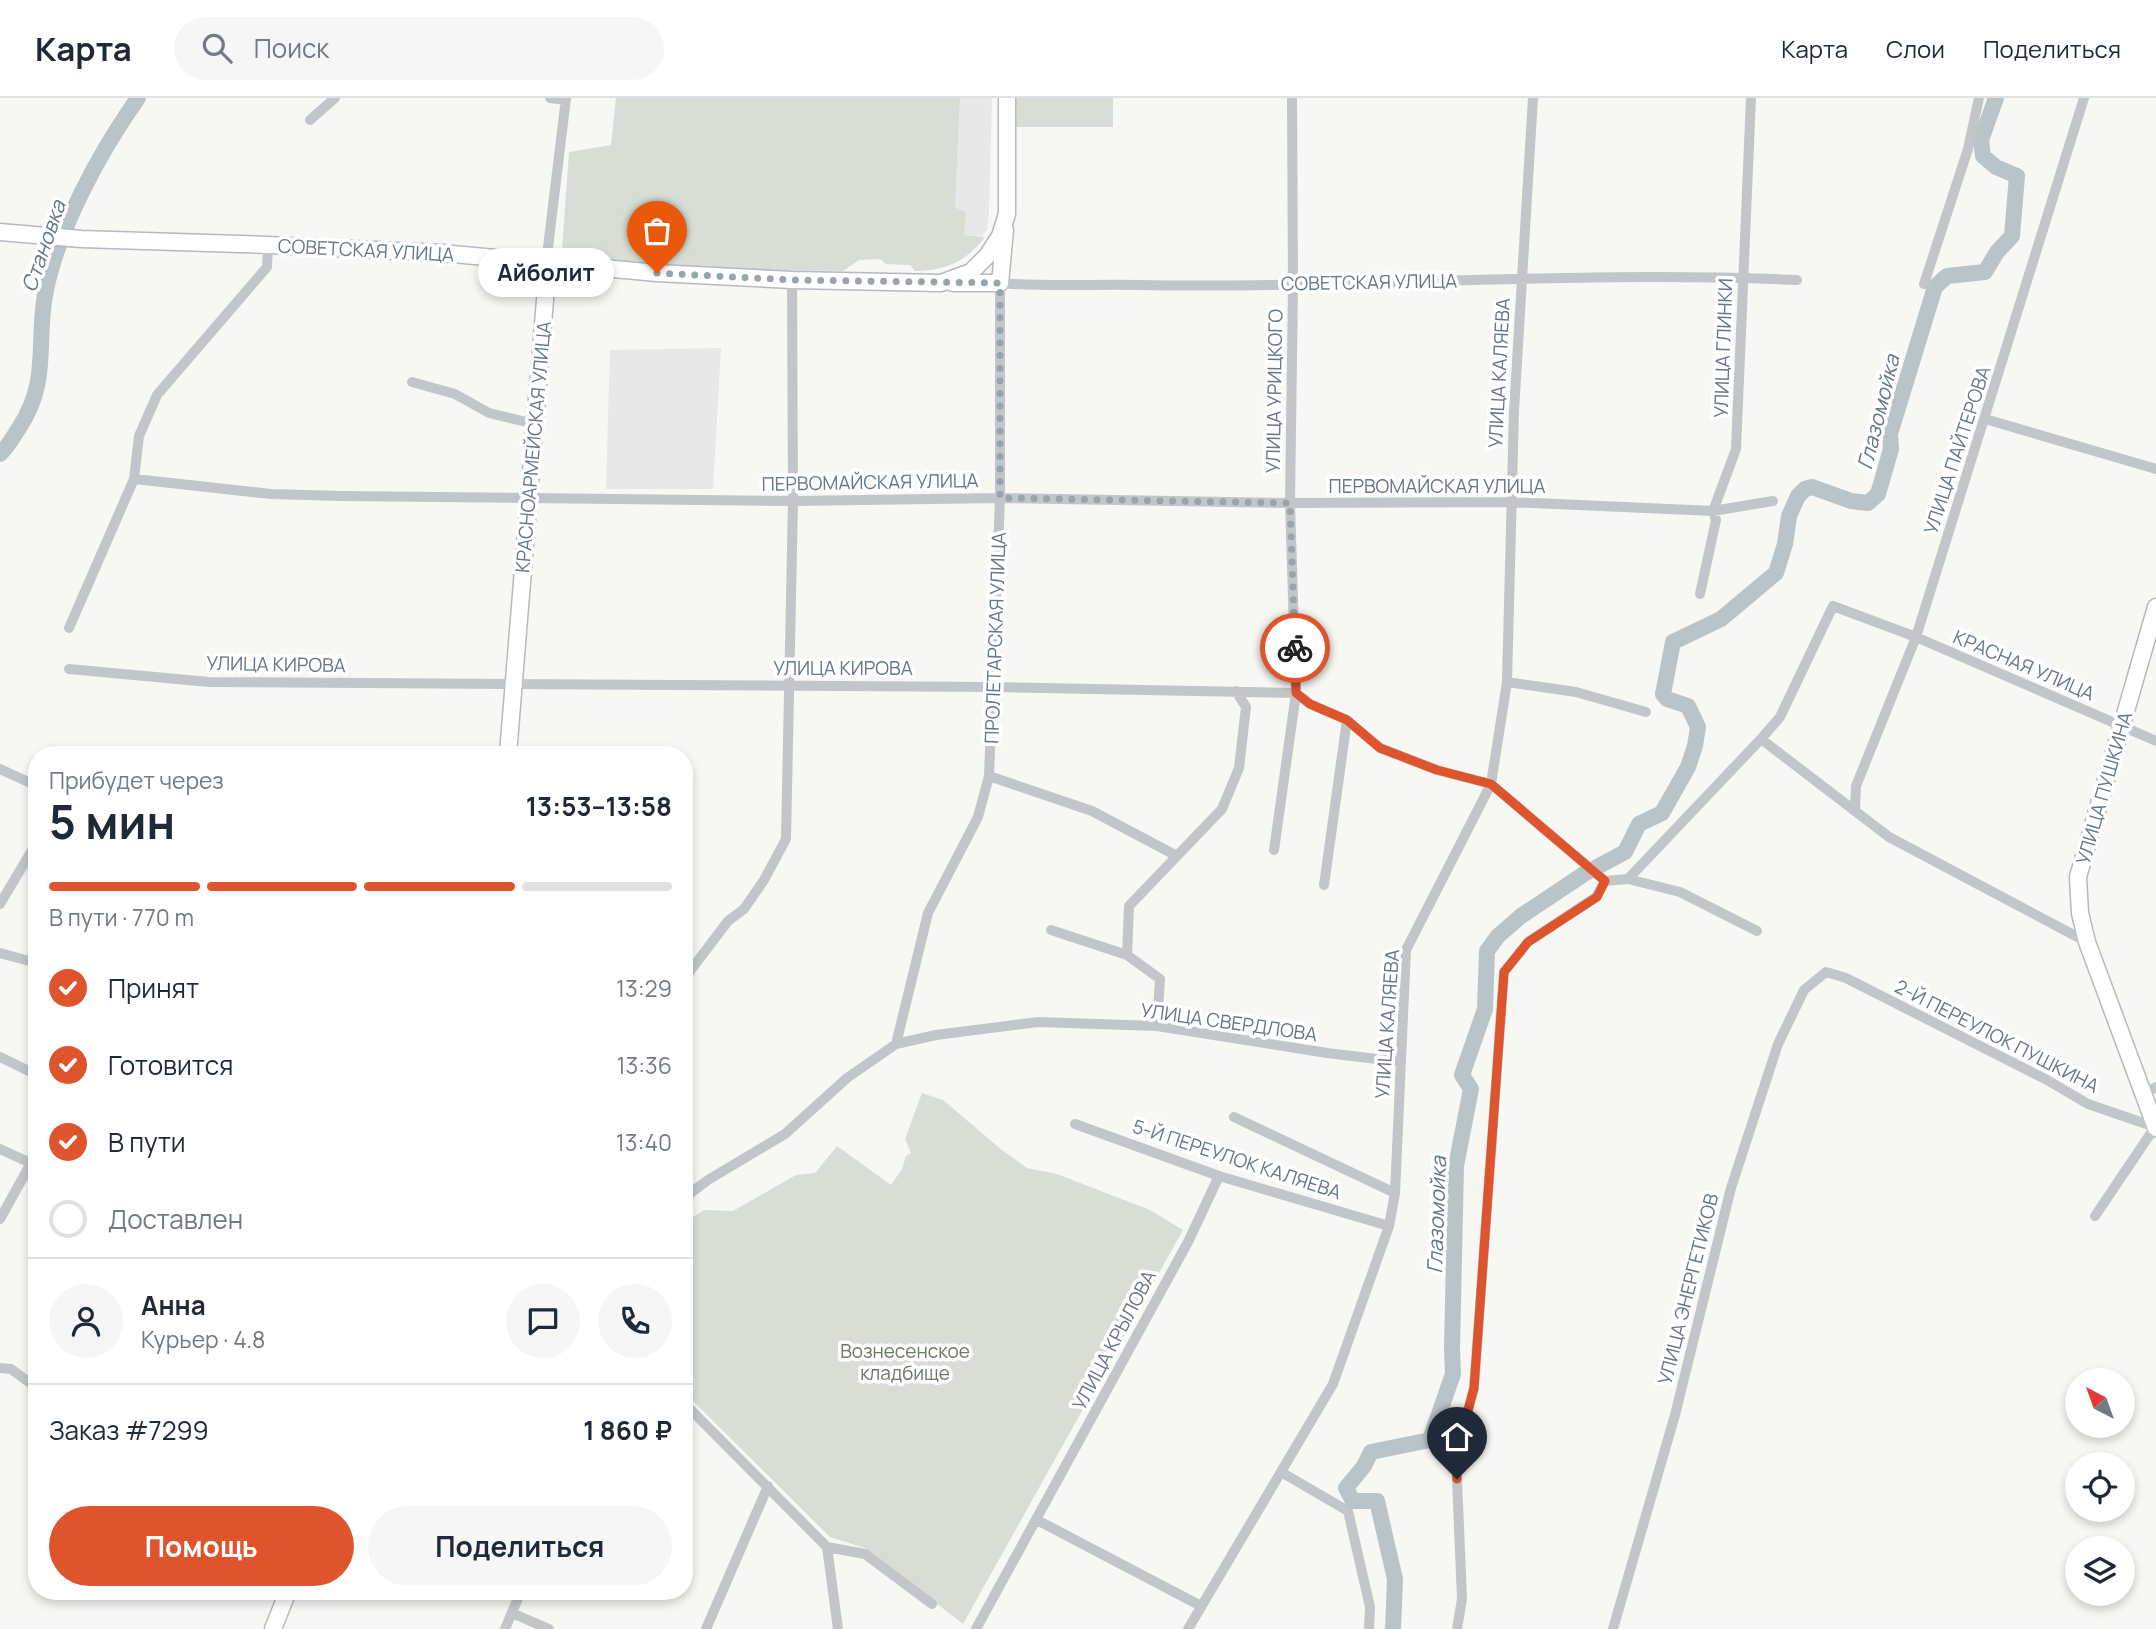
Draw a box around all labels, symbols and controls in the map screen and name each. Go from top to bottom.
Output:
search box [174,17,664,80]
text: Карта [35,26,132,71]
icon: search [198,29,236,67]
text: Поиск [254,30,329,66]
text: Карта [1781,32,1848,65]
text: Слои [1886,32,1945,65]
text: Поделиться [1983,32,2121,65]
water label: Становка [14,195,72,296]
pin [627,201,687,273]
icon: bag [638,212,676,250]
street label: СОВЕТСКАЯ УЛИЦА [277,232,455,268]
callout: Айболит [478,248,615,298]
text: Айболит [497,256,595,288]
street label: СОВЕТСКАЯ УЛИЦА [1281,267,1457,297]
street label: УЛИЦА ГЛИНКИ [1708,278,1738,418]
street label: УЛИЦА КАЛЯЕВА [1482,297,1516,449]
street label: УЛИЦА УРИЦКОГО [1260,308,1288,473]
street label: КРАСНОАРМЕЙСКАЯ УЛИЦА [509,320,557,574]
water label: Глазомойка [1850,350,1906,472]
street label: УЛИЦА ПАЙТЕРОВА [1918,363,1996,537]
street label: ПЕРВОМАЙСКАЯ УЛИЦА [761,467,979,497]
street label: ПЕРВОМАЙСКАЯ УЛИЦА [1329,473,1546,499]
street label: ПРОЛЕТАРСКАЯ УЛИЦА [978,532,1012,744]
courier [1260,613,1330,683]
street label: КРАСНАЯ УЛИЦА [1949,624,2099,706]
icon: bike [1276,629,1314,667]
street label: УЛИЦА КИРОВА [206,650,346,678]
street label: УЛИЦА КИРОВА [773,655,913,681]
street label: УЛИЦА ПУШКИНА [2070,709,2138,867]
text: Прибудет через [49,764,224,796]
text: 13:53–13:58 [526,788,672,824]
text: 5 мин [49,790,175,853]
text: В пути · 770 m [49,901,194,933]
street label: УЛИЦА КАЛЯЕВА [1369,948,1405,1100]
icon: check [49,969,87,1007]
text: Принят [108,970,199,1006]
text: 13:29 [616,972,672,1004]
street label: 2-Й ПЕРЕУЛОК ПУШКИНА [1891,973,2103,1099]
street label: УЛИЦА СВЕРДЛОВА [1139,997,1319,1047]
icon: check [49,1046,87,1084]
text: Готовится [108,1047,233,1083]
text: 13:36 [616,1049,672,1081]
street label: 5-Й ПЕРЕУЛОК КАЛЯЕВА [1129,1113,1345,1205]
icon: check [49,1123,87,1161]
text: В пути [108,1124,186,1160]
text: 13:40 [616,1126,672,1158]
water label: Глазомойка [1420,1155,1452,1274]
street label: УЛИЦА ЭНЕРГЕТИКОВ [1652,1190,1724,1387]
text: Доставлен [108,1201,243,1237]
street label: УЛИЦА КРЫЛОВА [1066,1266,1162,1414]
button: person [49,1284,123,1358]
button: chat [506,1284,580,1358]
button: phone [598,1284,672,1358]
text: Анна [141,1287,206,1323]
text: Курьер · 4.8 [141,1323,265,1355]
park label: Вознесенское кладбище [840,1338,970,1386]
north arrow [2065,1368,2135,1438]
map controls [2065,1368,2135,1606]
pin [1427,1407,1487,1479]
text: Заказ #7299 [49,1412,209,1448]
text: 1 860 ₽ [583,1412,672,1448]
icon: home [1438,1418,1476,1456]
button: locate [2065,1452,2135,1522]
button: Помощь [49,1506,354,1586]
button: Поделиться [368,1506,672,1586]
button: layers [2065,1536,2135,1606]

